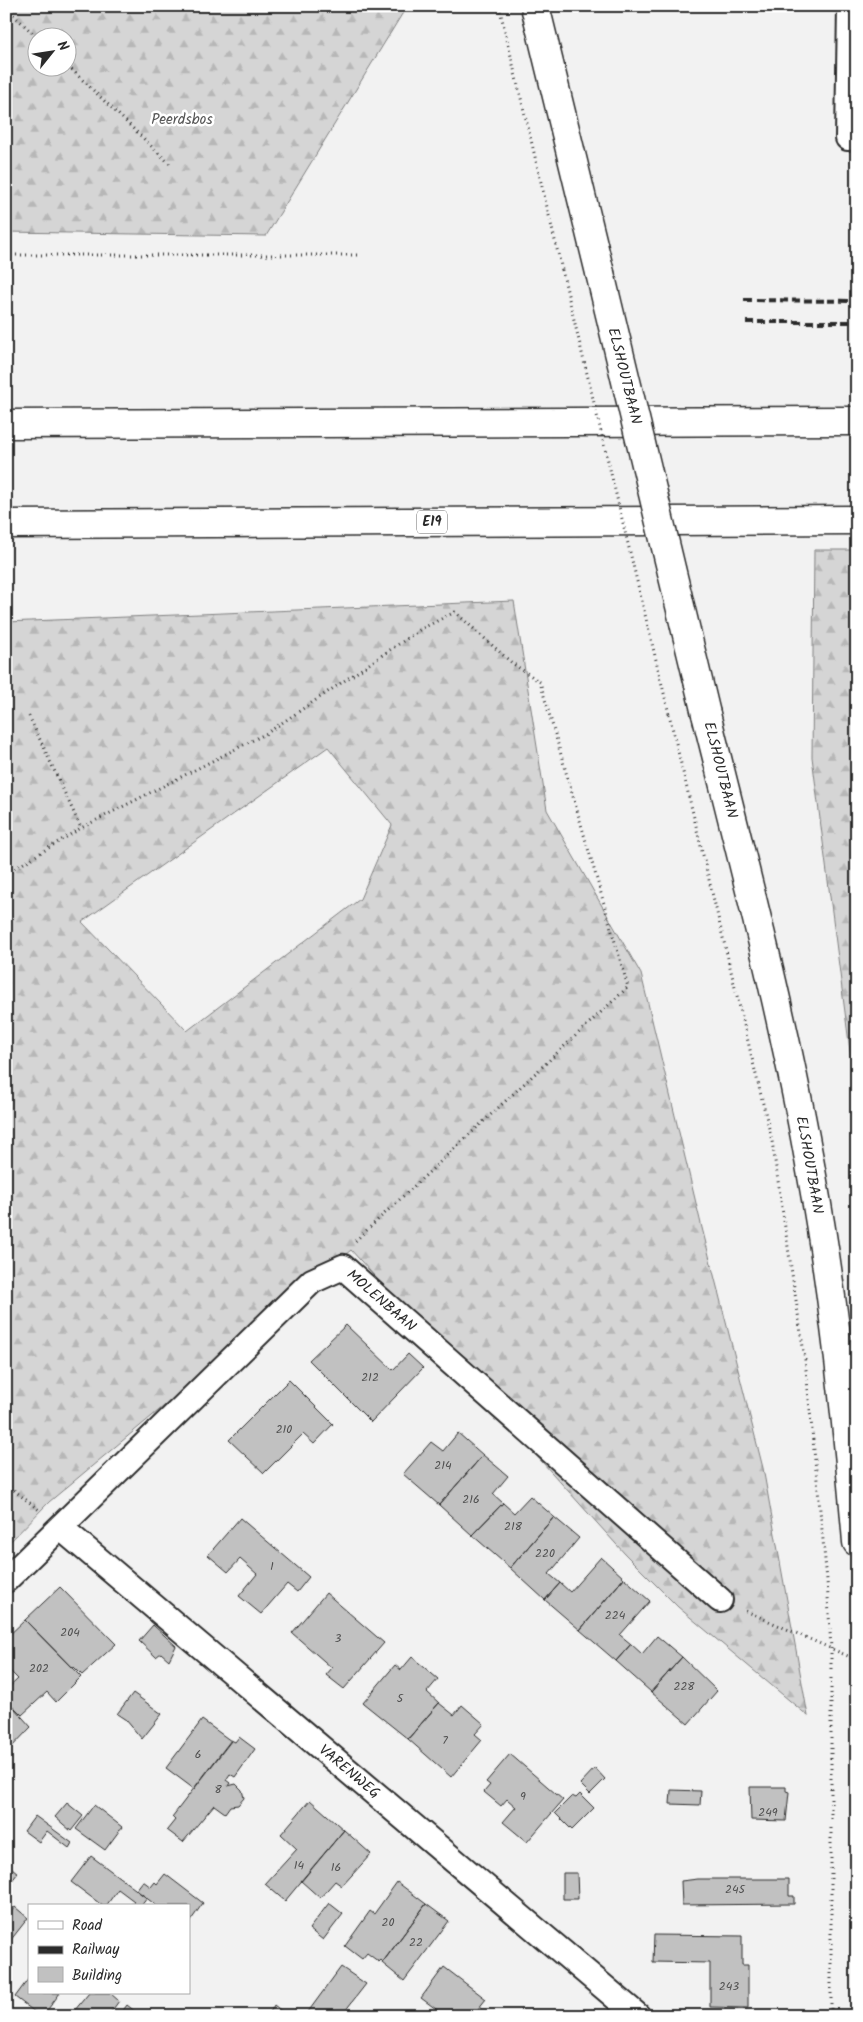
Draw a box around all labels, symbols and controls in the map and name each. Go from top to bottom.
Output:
north arrow [28,28,78,78]
text: N [51,37,74,55]
park label: Peerdsbos [151,108,213,132]
street label: ELSHOUTBAAN [600,325,648,427]
road number: E19 [417,511,447,534]
street label: ELSHOUTBAAN [696,719,744,821]
street label: ELSHOUTBAAN [789,1114,829,1216]
street label: MOLENBAAN [341,1264,421,1338]
house number: 212 [361,1368,379,1387]
house number: 210 [276,1420,292,1439]
house number: 214 [434,1456,452,1475]
house number: 216 [462,1490,480,1509]
house number: 218 [504,1517,523,1536]
house number: 220 [535,1544,555,1563]
house number: 1 [270,1557,274,1576]
house number: 224 [605,1606,626,1625]
house number: 204 [60,1623,80,1642]
house number: 3 [335,1629,342,1648]
house number: 202 [29,1659,49,1678]
house number: 228 [673,1677,695,1696]
house number: 5 [397,1689,405,1708]
house number: 7 [442,1731,448,1750]
street label: VARENWEG [313,1739,385,1805]
house number: 6 [195,1745,201,1764]
house number: 8 [214,1780,222,1799]
house number: 9 [520,1787,526,1806]
house number: 249 [758,1803,778,1822]
house number: 14 [294,1856,305,1875]
house number: 16 [331,1858,341,1877]
house number: 245 [725,1880,747,1899]
legend [28,1904,190,1994]
house number: 20 [382,1913,394,1932]
text: Road [72,1914,103,1938]
house number: 22 [409,1933,423,1952]
text: Railway [72,1938,120,1962]
text: Building [72,1964,122,1988]
house number: 243 [719,1977,739,1996]

